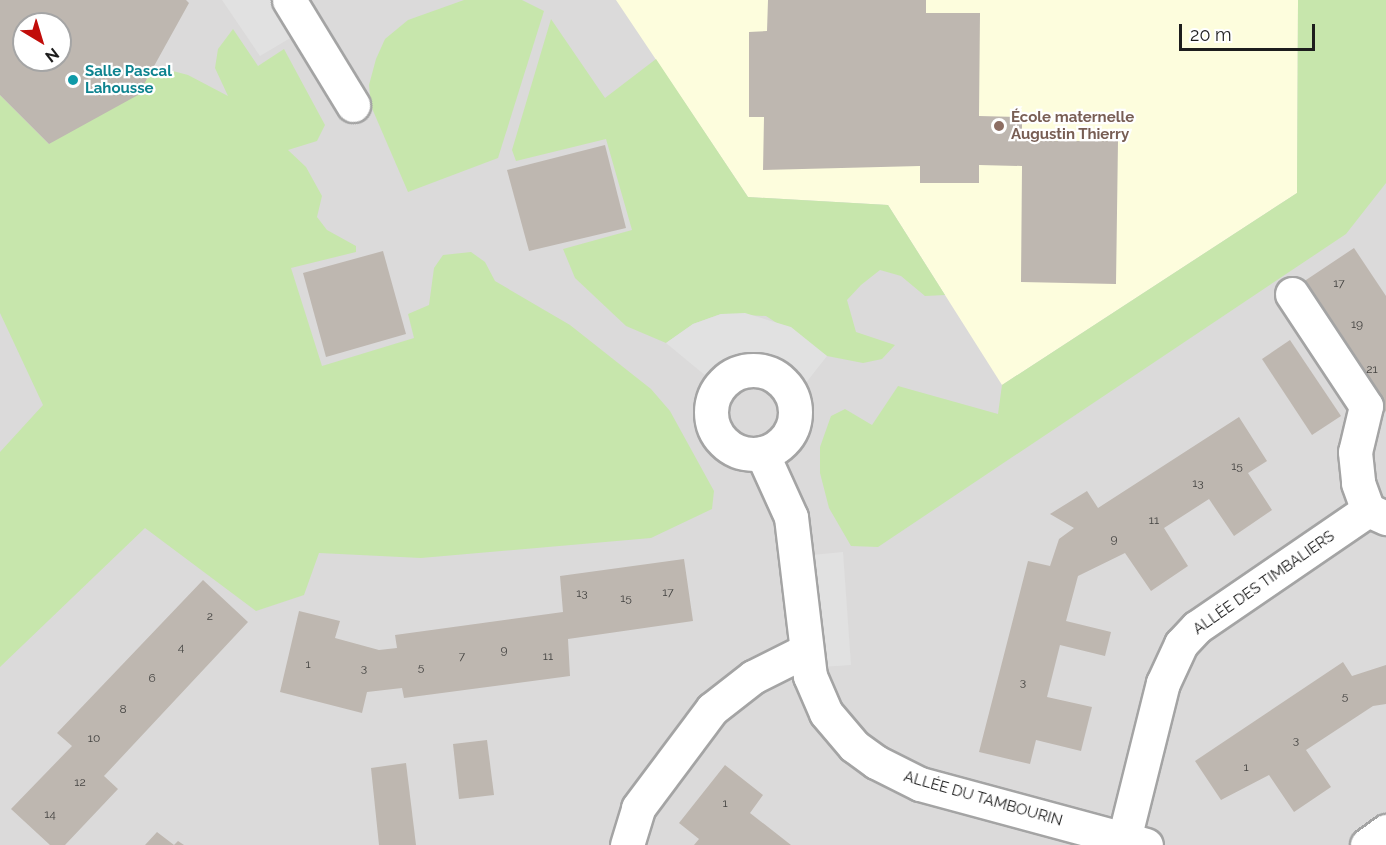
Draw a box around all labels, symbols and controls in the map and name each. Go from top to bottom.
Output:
north arrow [12,12,72,72]
scale bar [1182,12,1318,50]
text: 20 m [1190,24,1232,45]
text: N [41,44,63,66]
place label: Salle Pascal Lahousse [85,62,172,97]
marker: Salle Pascal Lahousse [66,73,80,87]
place label: École maternelle Augustin Thierry [1011,108,1134,143]
marker: École maternelle Augustin Thierry [992,119,1006,133]
house number: 17 [1333,277,1345,291]
house number: 19 [1351,318,1363,332]
house number: 21 [1366,363,1378,377]
house number: 15 [1231,460,1243,474]
house number: 13 [1192,477,1204,491]
house number: 11 [1149,514,1159,528]
street label: ALLÉE DES TIMBALIERS [1190,527,1338,639]
house number: 9 [1110,533,1118,547]
house number: 17 [662,586,674,600]
house number: 13 [576,587,588,601]
house number: 15 [620,592,632,606]
house number: 2 [207,610,213,624]
house number: 4 [178,641,184,655]
house number: 9 [500,644,508,658]
house number: 7 [459,650,465,664]
house number: 11 [543,650,553,664]
house number: 1 [305,658,311,672]
house number: 5 [418,661,424,675]
house number: 3 [361,662,367,676]
house number: 6 [148,672,156,686]
house number: 3 [1020,676,1026,690]
house number: 5 [1342,690,1348,704]
house number: 8 [119,703,127,717]
house number: 10 [88,732,100,746]
house number: 3 [1293,734,1299,748]
house number: 1 [1243,761,1249,775]
street label: ALLÉE DU TAMBOURIN [901,768,1065,830]
house number: 12 [74,776,86,790]
house number: 1 [722,797,728,811]
house number: 14 [44,808,56,822]

